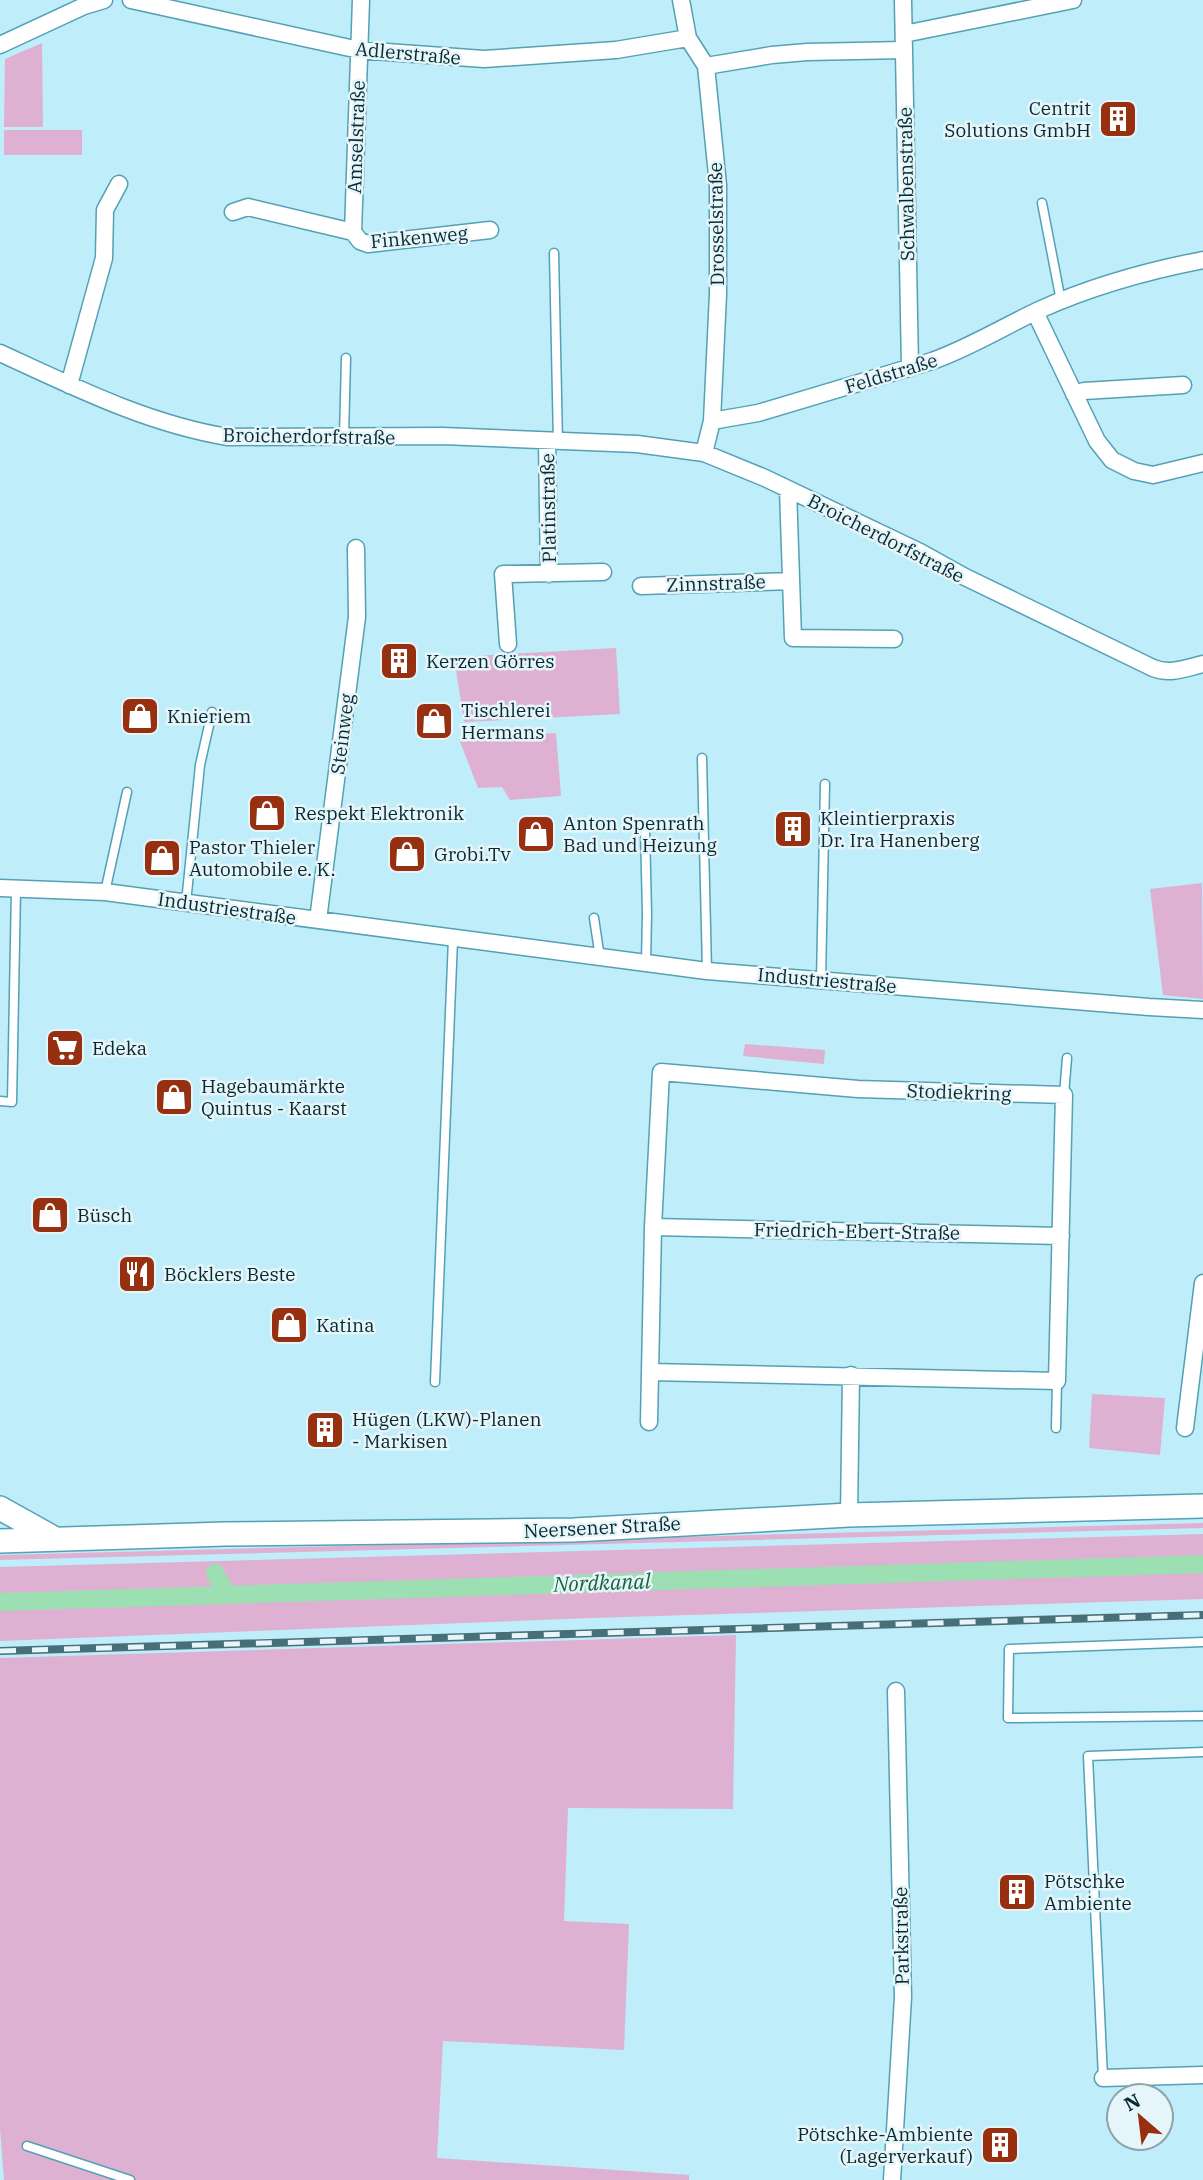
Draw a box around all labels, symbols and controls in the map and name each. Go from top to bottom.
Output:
street label: Adlerstraße [354,36,462,70]
street label: Amselstraße [342,80,370,194]
place label: Centrit Solutions GmbH [944,96,1091,142]
building icon: Centrit Solutions GmbH [1097,98,1139,140]
street label: Schwalbenstraße [893,107,919,261]
street label: Drosselstraße [703,162,729,286]
street label: Finkenweg [369,221,469,253]
street label: Feldstraße [842,348,940,398]
street label: Broicherdorfstraße [223,422,395,450]
street label: Platinstraße [535,453,561,563]
street label: Broicherdorfstraße [804,488,968,588]
street label: Zinnstraße [666,569,766,597]
building icon: Kerzen Görres [378,640,420,682]
place label: Kerzen Görres [426,649,554,673]
street label: Steinweg [325,692,359,776]
shop icon: Knieriem [119,695,161,737]
place label: Tischlerei Hermans [461,698,551,744]
shop icon: Tischlerei Hermans [413,700,455,742]
place label: Knieriem [167,704,251,728]
shop icon: Respekt Elektronik [246,792,288,834]
place label: Respekt Elektronik [294,801,464,825]
place label: Kleintierpraxis Dr. Ira Hanenberg [820,806,980,852]
building icon: Kleintierpraxis Dr. Ira Hanenberg [772,808,814,850]
place label: Anton Spenrath Bad und Heizung [563,811,718,857]
shop icon: Anton Spenrath Bad und Heizung [515,813,557,855]
shop icon: Grobi.Tv [386,833,428,875]
place label: Pastor Thieler Automobile e. K. [189,835,336,881]
shop icon: Pastor Thieler Automobile e. K. [141,837,183,879]
place label: Grobi.Tv [434,842,511,866]
street label: Industriestraße [156,886,298,930]
street label: Industriestraße [756,962,898,998]
supermarket icon: Edeka [44,1027,86,1069]
place label: Edeka [92,1036,147,1060]
place label: Hagebaumärkte Quintus - Kaarst [201,1074,347,1120]
shop icon: Hagebaumärkte Quintus - Kaarst [153,1076,195,1118]
street label: Stodiekring [906,1078,1012,1106]
shop icon: Büsch [29,1194,71,1236]
place label: Büsch [77,1203,132,1227]
street label: Friedrich-Ebert-Straße [754,1217,960,1245]
restaurant icon: Böcklers Beste [116,1253,158,1295]
place label: Böcklers Beste [164,1262,295,1286]
shop icon: Katina [268,1304,310,1346]
place label: Katina [316,1313,375,1337]
place label: Hügen (LKW)-Planen - Markisen [352,1407,542,1453]
building icon: Hügen (LKW)-Planen - Markisen [304,1409,346,1451]
street label: Neersener Straße [523,1511,681,1543]
water label: Nordkanal [552,1566,652,1598]
place label: Pötschke Ambiente [1044,1869,1132,1915]
building icon: Pötschke Ambiente [996,1871,1038,1913]
street label: Parkstraße [888,1887,914,1985]
north arrow [1105,2082,1175,2152]
text: N [1120,2088,1144,2116]
place label: Pötschke-Ambiente (Lagerverkauf) [797,2122,973,2168]
building icon: Pötschke-Ambiente (Lagerverkauf) [979,2124,1021,2166]

